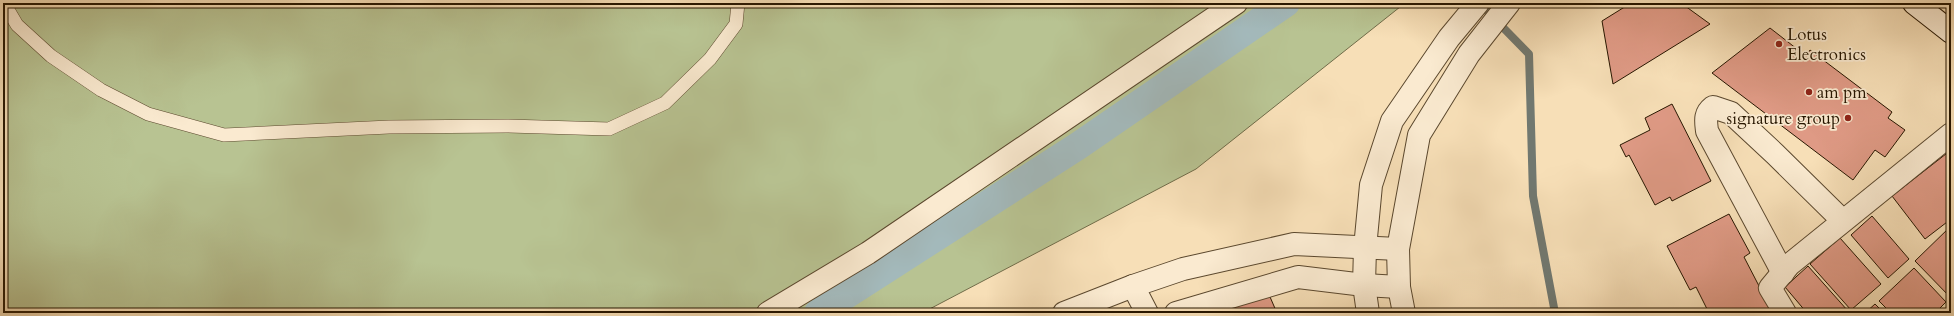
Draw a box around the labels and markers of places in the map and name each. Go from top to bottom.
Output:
place label: Lotus Electronics [1787,23,1866,66]
marker: Lotus Electronics [1774,39,1784,49]
place label: am pm [1817,81,1867,104]
marker: am pm [1804,87,1814,97]
place label: signature group [1727,107,1840,130]
marker: signature group [1843,113,1853,123]

